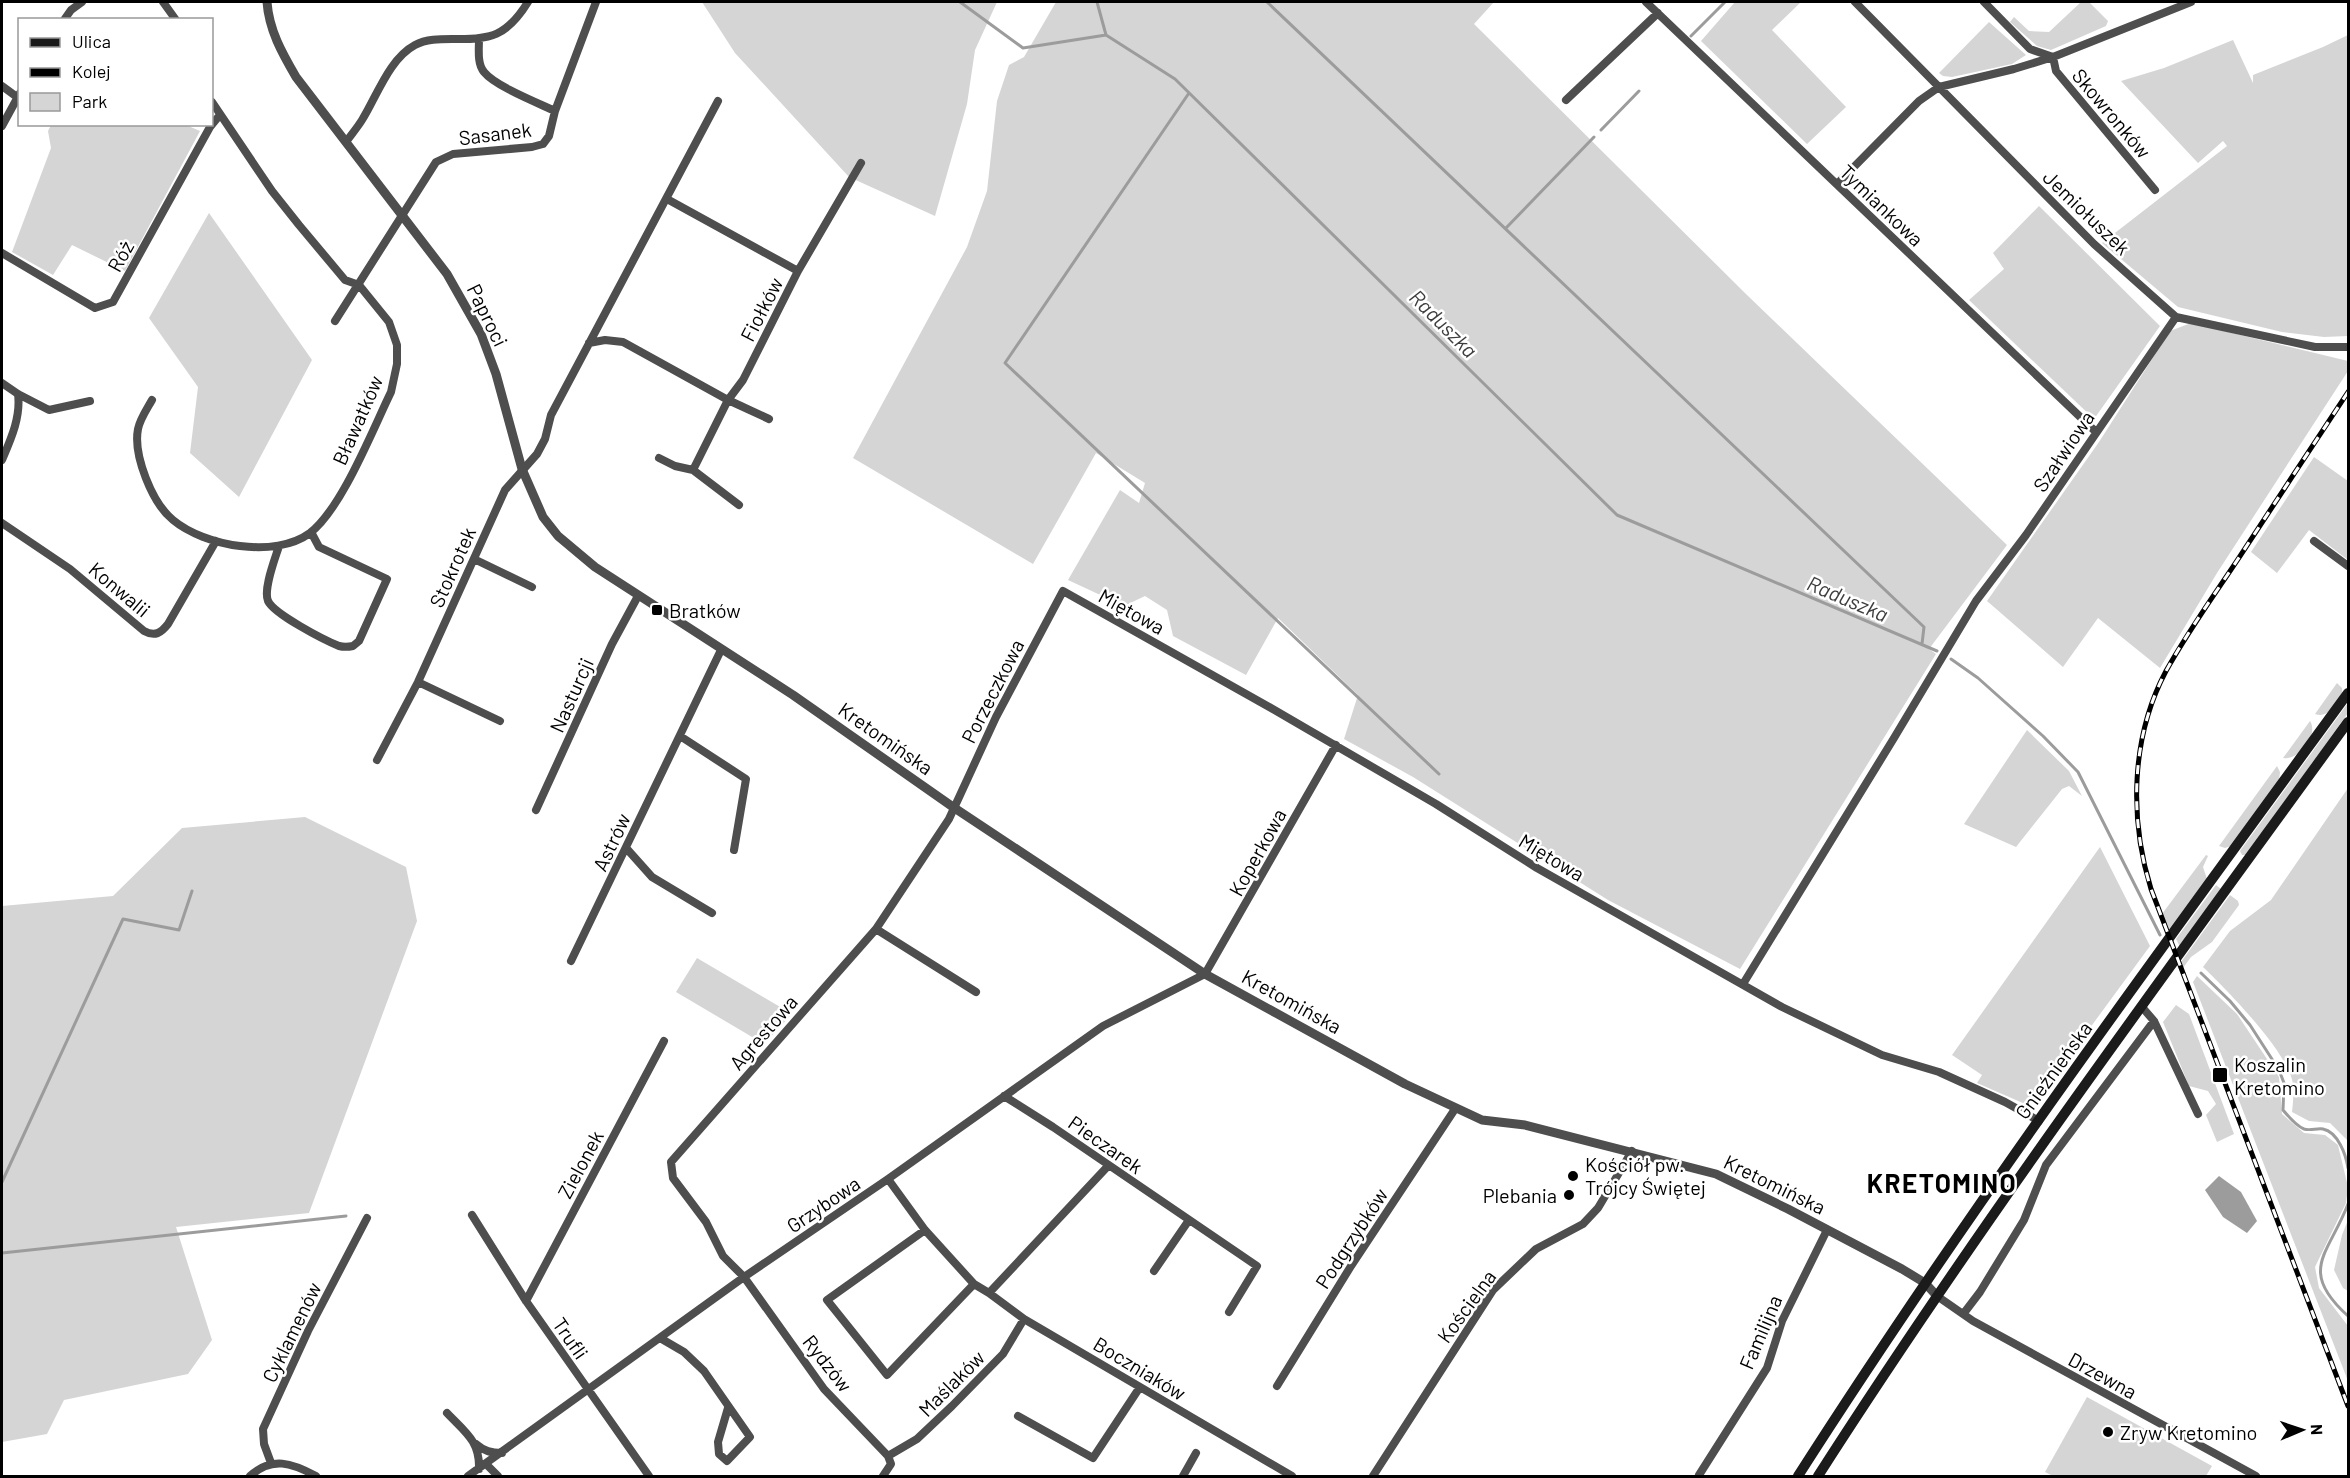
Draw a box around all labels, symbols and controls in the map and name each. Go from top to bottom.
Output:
legend [18,18,213,126]
text: Ulica [72,30,111,52]
text: Kolej [72,60,111,82]
street label: Skowronków [2068,63,2156,163]
text: Park [72,90,107,112]
street label: Sasanek [457,117,533,149]
street label: Tymiankowa [1835,159,1929,251]
street label: Jemiołuszek [2039,165,2135,259]
street label: Róż [102,236,138,276]
street label: Fiołków [735,273,787,345]
street label: Paproci [463,280,513,350]
water label: Raduszka [1405,284,1483,362]
street label: Bławatków [327,372,387,468]
street label: Szałwiowa [2027,406,2099,496]
street label: Stokrotek [424,523,480,611]
street label: Konwalii [84,556,156,622]
water label: Raduszka [1804,570,1892,626]
street label: Miętowa [1095,583,1169,639]
place label: Bratków [669,598,741,622]
marker: Bratków [650,603,664,617]
street label: Porzeczkowa [956,635,1028,747]
street label: Nasturcji [544,654,598,736]
street label: Kretomińska [834,697,938,779]
street label: Koperkowa [1223,804,1291,900]
street label: Astrów [587,809,635,875]
street label: Miętowa [1515,828,1589,886]
street label: Kretomińska [1238,964,1346,1038]
street label: Agrestowa [724,990,802,1074]
street label: Gnieźnieńska [2010,1017,2096,1123]
place label: Koszalin Kretomino [2234,1052,2325,1099]
marker: Koszalin Kretomino [2211,1066,2229,1084]
street label: Pieczarek [1064,1110,1148,1178]
street label: Zielonek [552,1126,608,1202]
street label: Kretomińska [1720,1149,1830,1219]
place label: Kościół pw. Trójcy Świętej [1585,1152,1706,1199]
district label: KRETOMINO [1867,1167,2017,1198]
marker: Kościół pw. Trójcy Świętej [1566,1169,1580,1183]
street label: Grzybowa [782,1171,864,1237]
street label: Podgrzybków [1310,1183,1392,1293]
place label: Plebania [1483,1183,1557,1207]
marker: Plebania [1562,1188,1576,1202]
street label: Kościelna [1432,1265,1500,1347]
street label: Cyklamenów [256,1278,326,1386]
street label: Familijna [1734,1291,1786,1373]
street label: Trufli [548,1313,594,1363]
street label: Rydzów [798,1330,858,1396]
street label: Boczniaków [1090,1331,1190,1405]
street label: Maślaków [913,1345,989,1421]
street label: Drzewna [2065,1346,2141,1404]
north arrow [2272,1400,2332,1460]
place label: Zryw Kretomino [2120,1420,2257,1444]
text: N [2308,1424,2327,1435]
marker: Zryw Kretomino [2101,1425,2115,1439]

